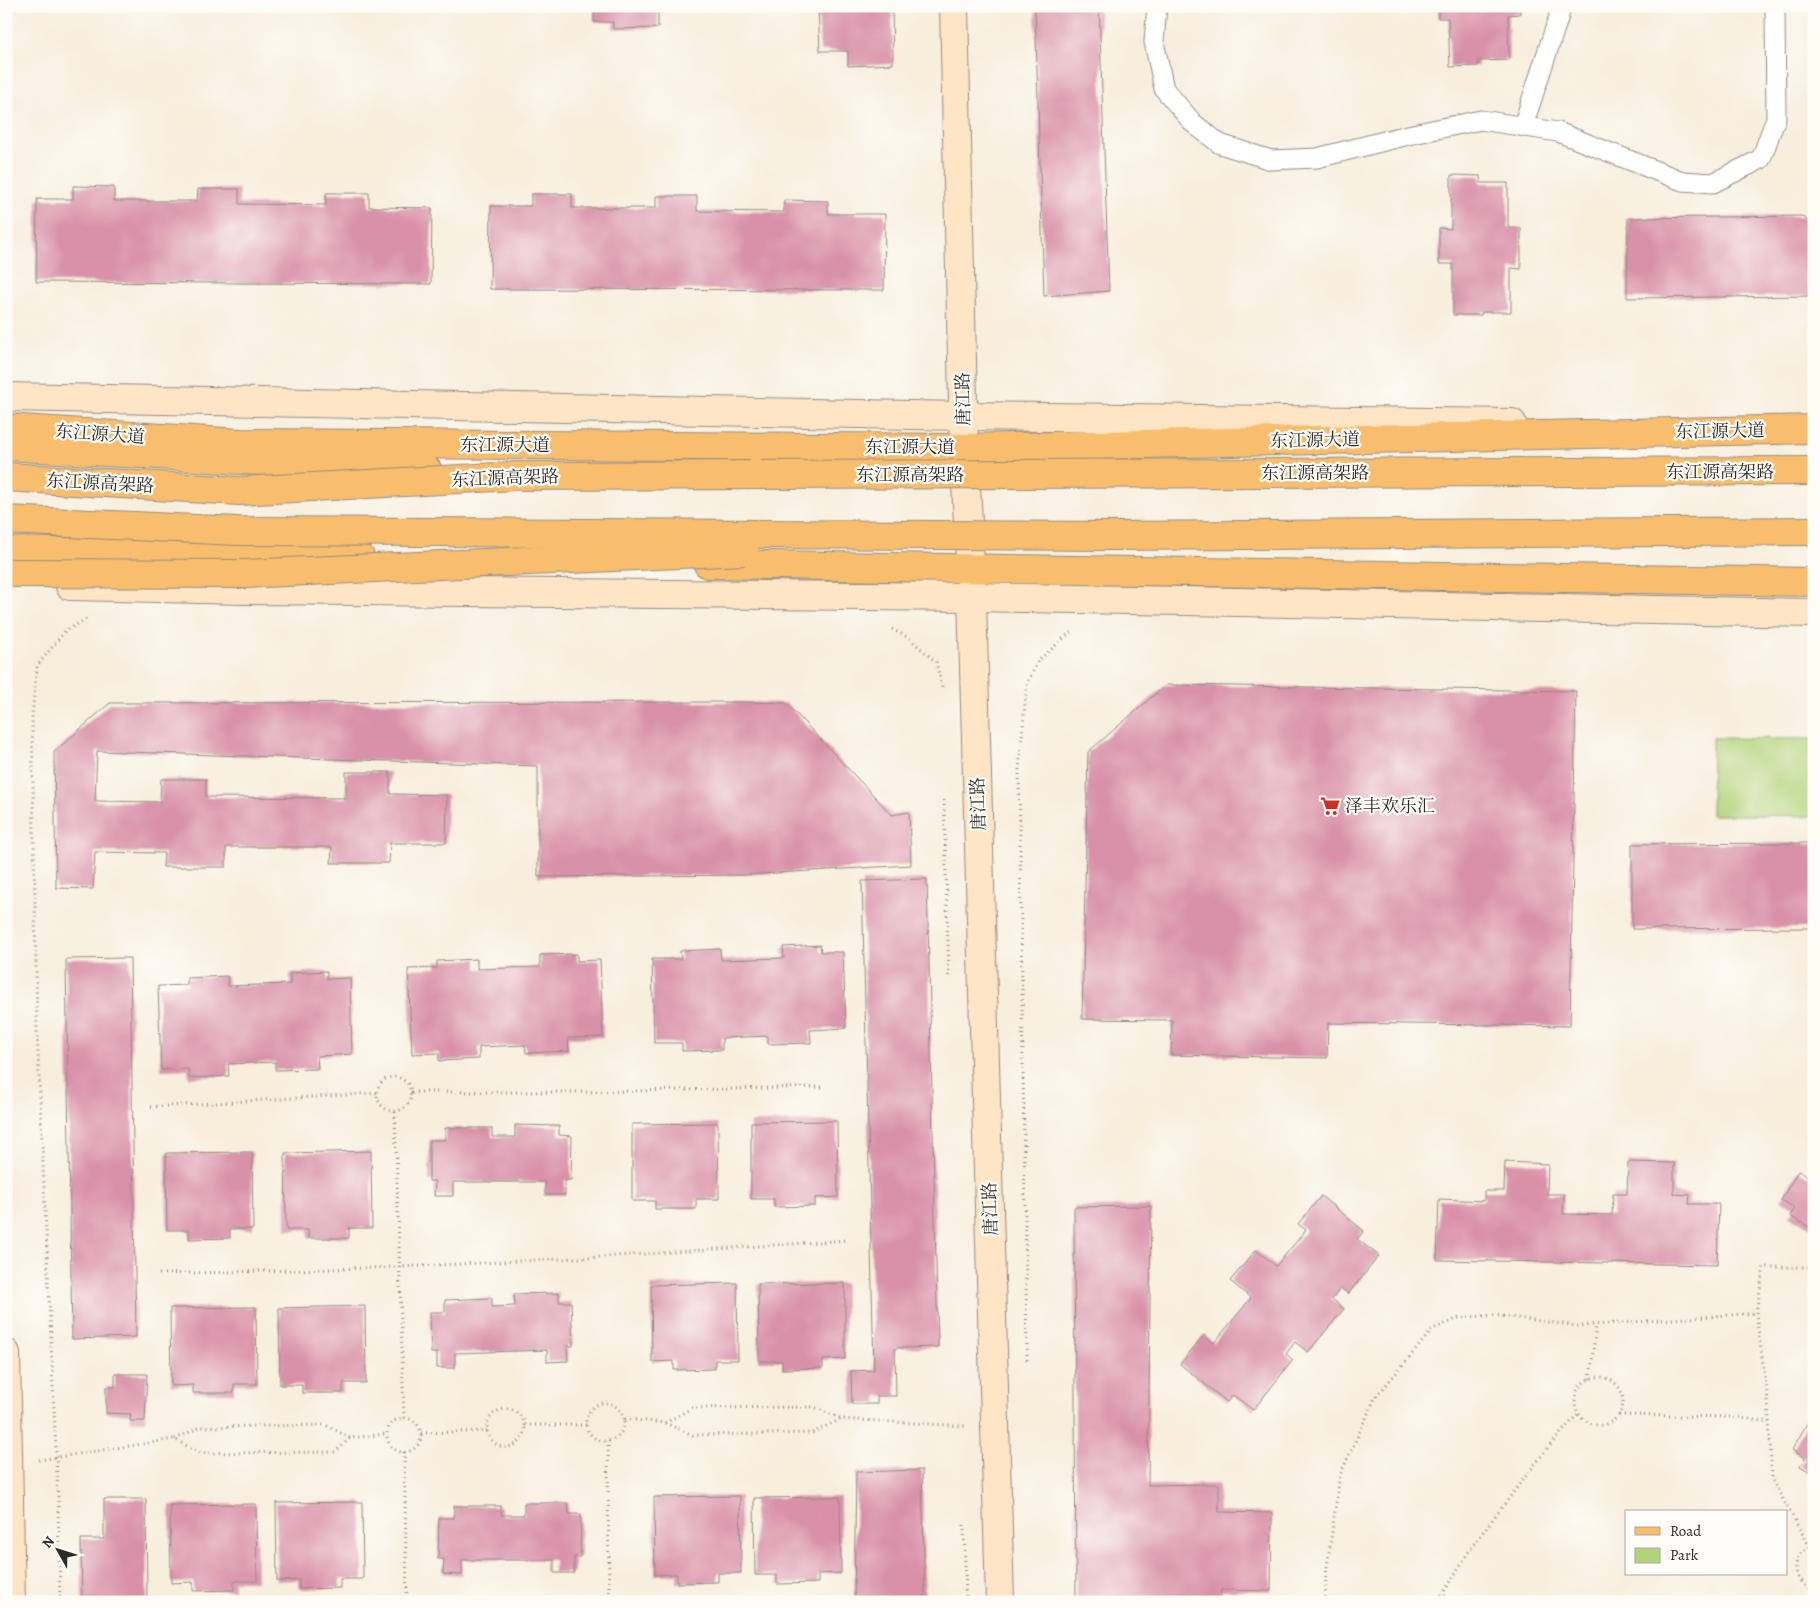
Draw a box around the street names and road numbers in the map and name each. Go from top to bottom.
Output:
street label: 唐江路 [951,372,975,426]
street label: 东江源大道 [1675,418,1765,444]
street label: 东江源大道 [54,419,146,449]
street label: 东江源大道 [1270,427,1360,453]
street label: 东江源大道 [460,433,550,457]
street label: 东江源大道 [865,435,955,459]
street label: 东江源高架路 [1666,460,1774,484]
street label: 东江源高架路 [1261,461,1369,485]
street label: 东江源高架路 [856,463,964,487]
street label: 东江源高架路 [451,464,559,492]
street label: 东江源高架路 [45,468,155,498]
street label: 唐江路 [965,777,991,831]
street label: 唐江路 [977,1182,1003,1236]

